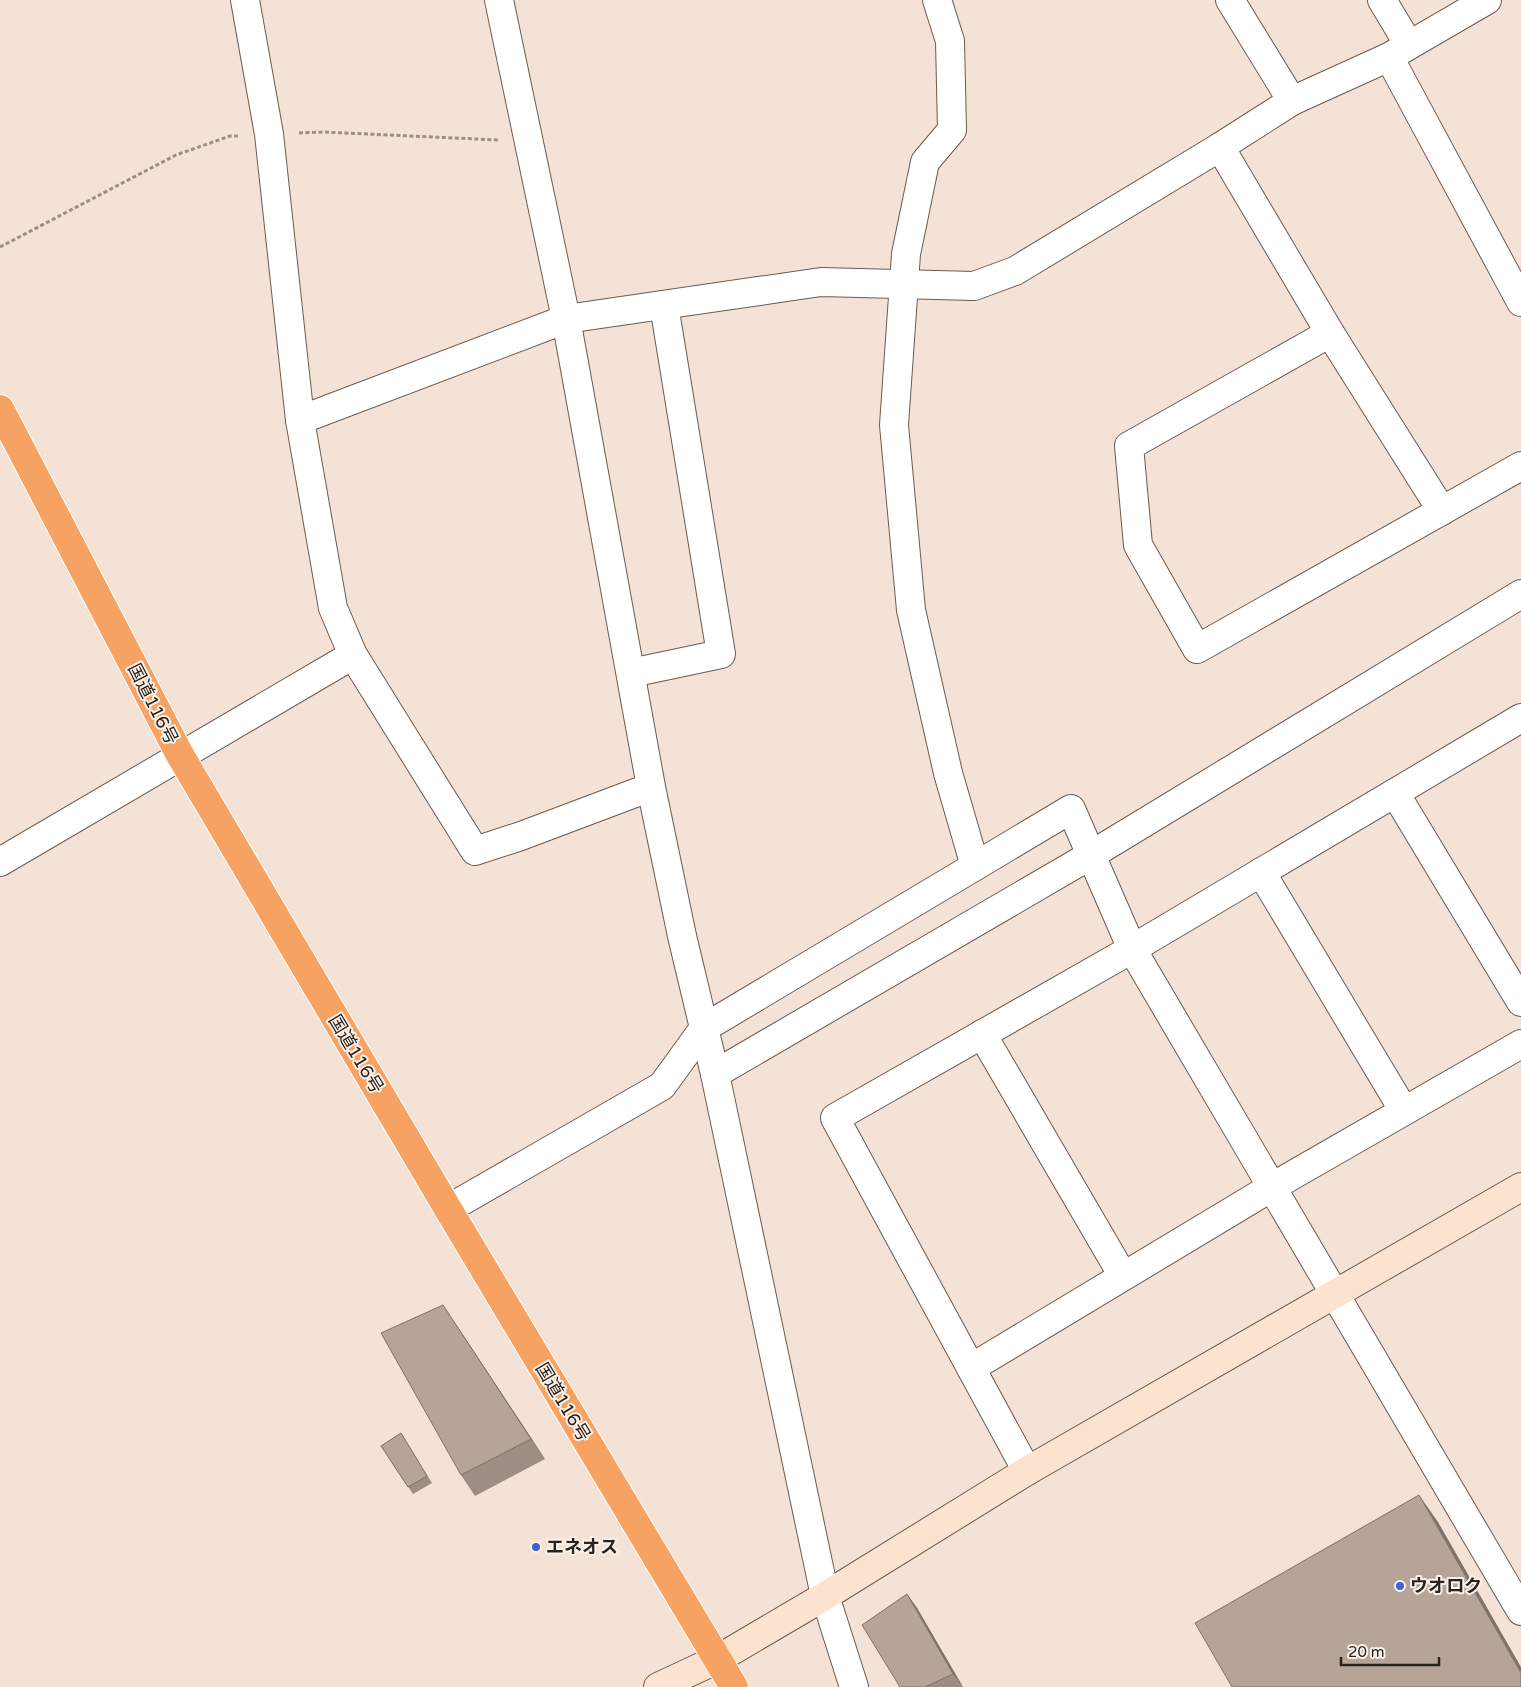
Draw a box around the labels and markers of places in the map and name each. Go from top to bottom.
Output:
place label: エネオス [546,1536,618,1558]
marker: エネオス [530,1541,542,1553]
place label: ウオロク [1410,1575,1482,1597]
marker: ウオロク [1394,1580,1406,1592]

